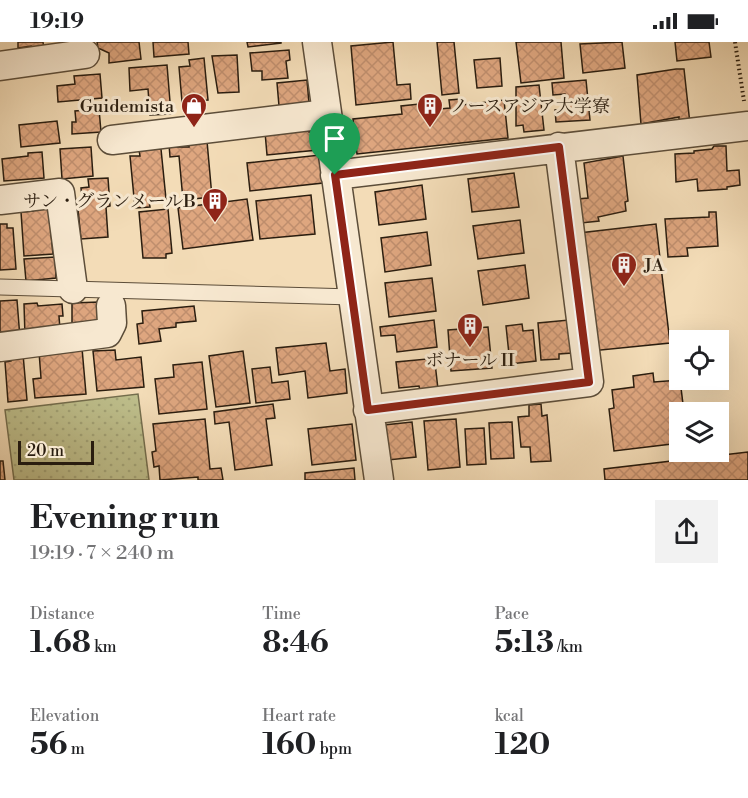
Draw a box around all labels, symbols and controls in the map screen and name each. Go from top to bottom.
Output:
text: 19:19 [30,8,84,35]
shop icon: Guidemista [179,91,209,129]
building icon: ノースアジア大学寮 [415,91,445,129]
place label: Guidemista [80,95,175,118]
place label: ノースアジア大学寮 [450,95,610,118]
pin [309,113,360,175]
icon: arrive [318,122,351,155]
building icon: サン・グランメールB [200,186,230,224]
place label: サン・グランメールB [23,190,196,213]
building icon: JA [609,250,639,288]
place label: JA [643,254,665,277]
building icon: ボナール II [455,311,485,349]
map controls [669,330,729,462]
button: locate [669,330,729,390]
place label: ボナール II [426,349,515,372]
button: layers [669,402,729,462]
scale bar [18,438,94,466]
text: 20 m [27,441,64,461]
text: Evening run [30,498,219,539]
button: share [655,500,718,563]
text: 19:19 · 7 × 240 m [30,541,174,566]
text: Distance [30,604,95,624]
text: Time [262,604,301,624]
text: Pace [495,604,529,624]
text: 1.68 [30,624,91,662]
text: 8:46 [262,624,329,662]
text: 5:13 [495,624,554,662]
text: km [91,637,117,657]
text: /km [554,637,583,657]
text: Elevation [30,706,99,726]
text: Heart rate [262,706,336,726]
text: kcal [495,706,524,726]
text: 56 [30,726,68,764]
text: 160 [262,726,316,764]
text: 120 [495,726,550,764]
text: m [68,739,85,759]
text: bpm [316,739,352,759]

